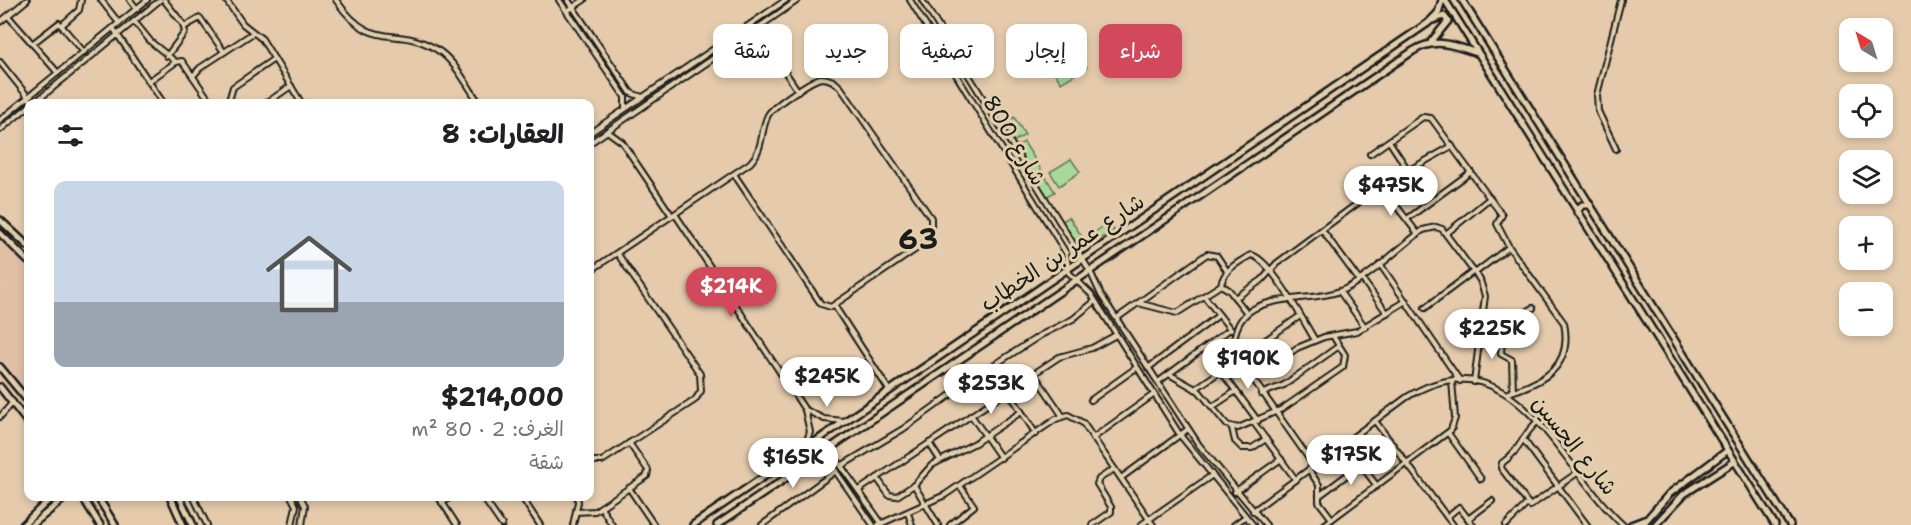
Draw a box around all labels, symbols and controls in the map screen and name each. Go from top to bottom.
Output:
north arrow [1839,18,1893,72]
map controls [1839,18,1893,336]
chip: شقة [713,24,792,78]
chip: جديد [804,24,888,78]
chip: تصفية [900,24,994,78]
chip: إيجار [1006,24,1087,78]
chip: شراء [1099,24,1182,78]
button: locate [1839,84,1893,138]
street label: شارع 800 [975,90,1053,191]
text: العقارات: 8 [442,116,564,151]
icon: filters [54,119,87,152]
button: layers [1839,150,1893,204]
pin: $475K [1349,166,1433,217]
text: $475K [1358,172,1424,198]
street label: شارع عمر بن الخطاب [975,187,1151,319]
button: + [1839,216,1893,270]
icon: home [255,220,363,328]
district label: 63 [898,220,940,258]
pin: $214K [689,267,773,318]
text: $214K [700,273,762,299]
button: − [1839,282,1893,336]
pin: $225K [1450,309,1534,360]
text: $225K [1458,315,1526,341]
pin: $190K [1206,339,1290,390]
text: $190K [1216,345,1280,371]
pin: $245K [785,357,869,408]
text: $245K [794,363,860,389]
pin: $253K [949,364,1033,415]
text: $253K [957,370,1025,396]
text: $214,000 [441,379,564,414]
street label: شارع الحسين [1525,389,1624,502]
text: الغرف: 2 · 80 m² [411,416,564,442]
pin: $175K [1309,435,1393,486]
pin: $165K [751,438,835,489]
text: $175K [1320,441,1382,467]
text: $165K [762,444,824,470]
text: شقة [529,449,564,475]

